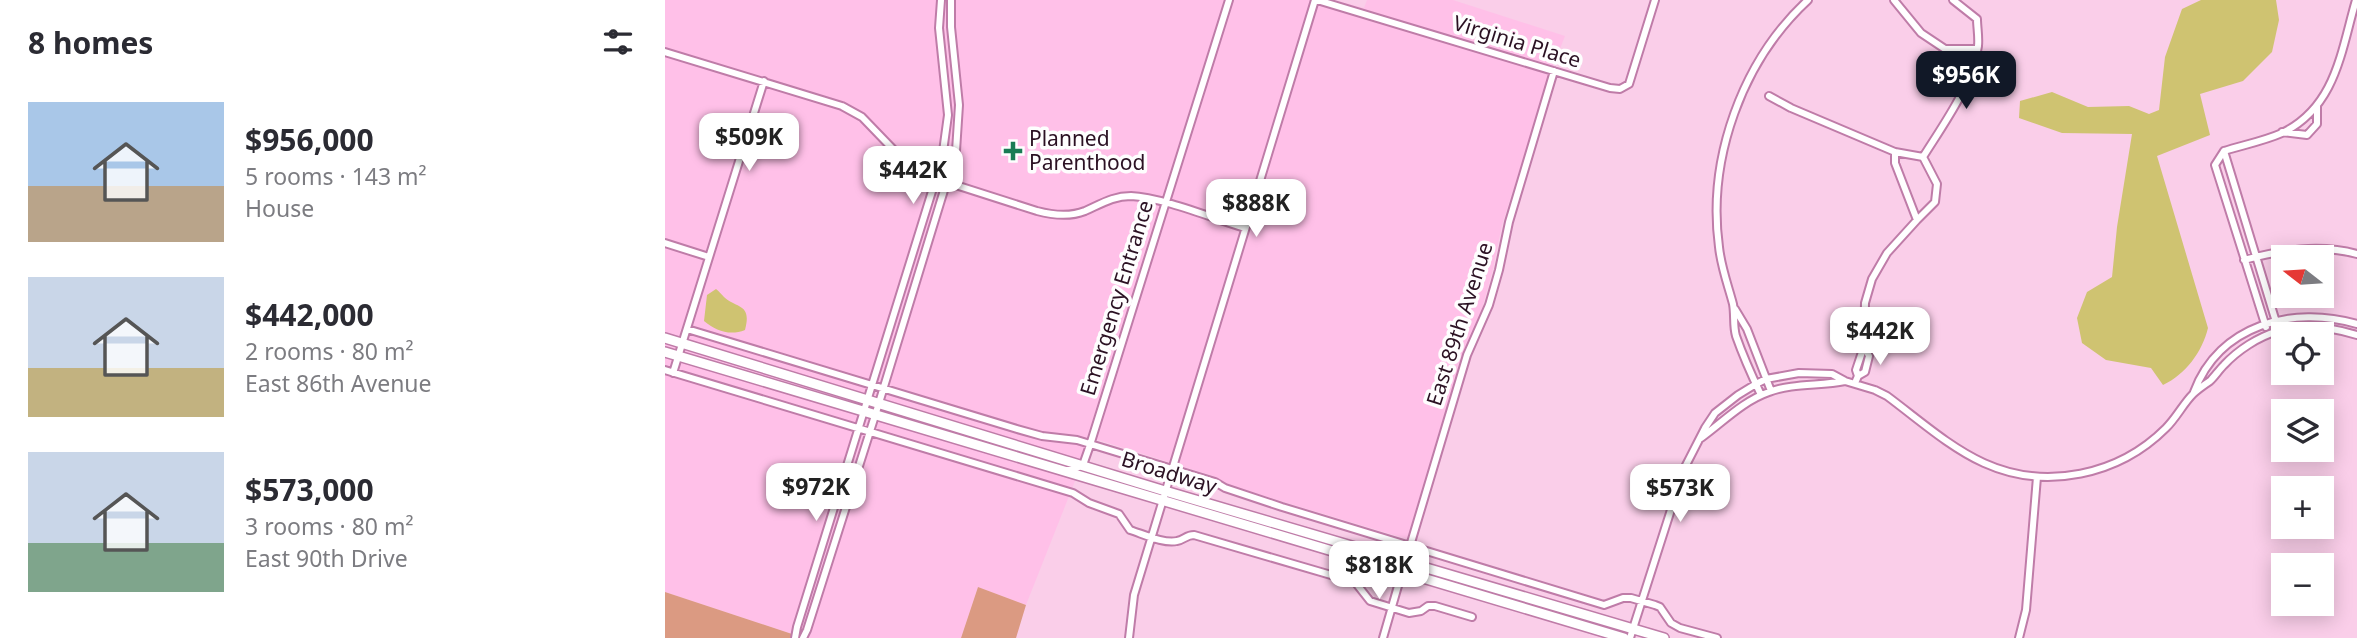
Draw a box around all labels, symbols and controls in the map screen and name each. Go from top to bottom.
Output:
street label: Virginia Place [1450,8,1585,74]
text: 8 homes [28,22,153,63]
icon: filters [599,23,637,61]
pin: $956K [1917,52,2015,111]
text: $956K [1932,58,2000,90]
pin: $509K [700,114,798,173]
text: $956,000 [245,119,374,160]
text: $509K [715,120,783,152]
place label: Planned Parenthood [1029,124,1145,176]
icon: home [84,130,168,214]
marker: Planned Parenthood [1003,141,1023,161]
pin: $442K [864,146,962,206]
text: $442K [879,153,947,185]
text: 5 rooms · 143 m² [245,160,427,192]
pin: $888K [1207,180,1305,239]
text: $888K [1222,186,1290,218]
text: House [245,192,314,224]
street label: Emergency Entrance [1073,197,1159,399]
street label: East 89th Avenue [1419,238,1499,409]
north arrow [2271,245,2335,308]
map controls [2271,245,2334,616]
text: $442,000 [245,294,374,335]
icon: home [84,305,168,389]
pin: $442K [1831,308,1929,367]
text: $442K [1846,314,1914,346]
button: locate [2271,322,2334,385]
text: 2 rooms · 80 m² [245,335,414,367]
text: East 86th Avenue [245,367,432,399]
button: layers [2271,399,2334,462]
street label: Broadway [1118,444,1221,500]
pin: $972K [767,463,865,523]
pin: $573K [1631,464,1729,524]
text: $573,000 [245,469,374,510]
text: $972K [782,470,850,502]
text: $573K [1646,471,1714,503]
button: + [2271,476,2334,539]
icon: home [84,480,168,564]
text: 3 rooms · 80 m² [245,510,414,542]
text: East 90th Drive [245,542,408,574]
pin: $818K [1330,542,1428,601]
text: $818K [1345,548,1413,580]
button: − [2271,553,2334,616]

